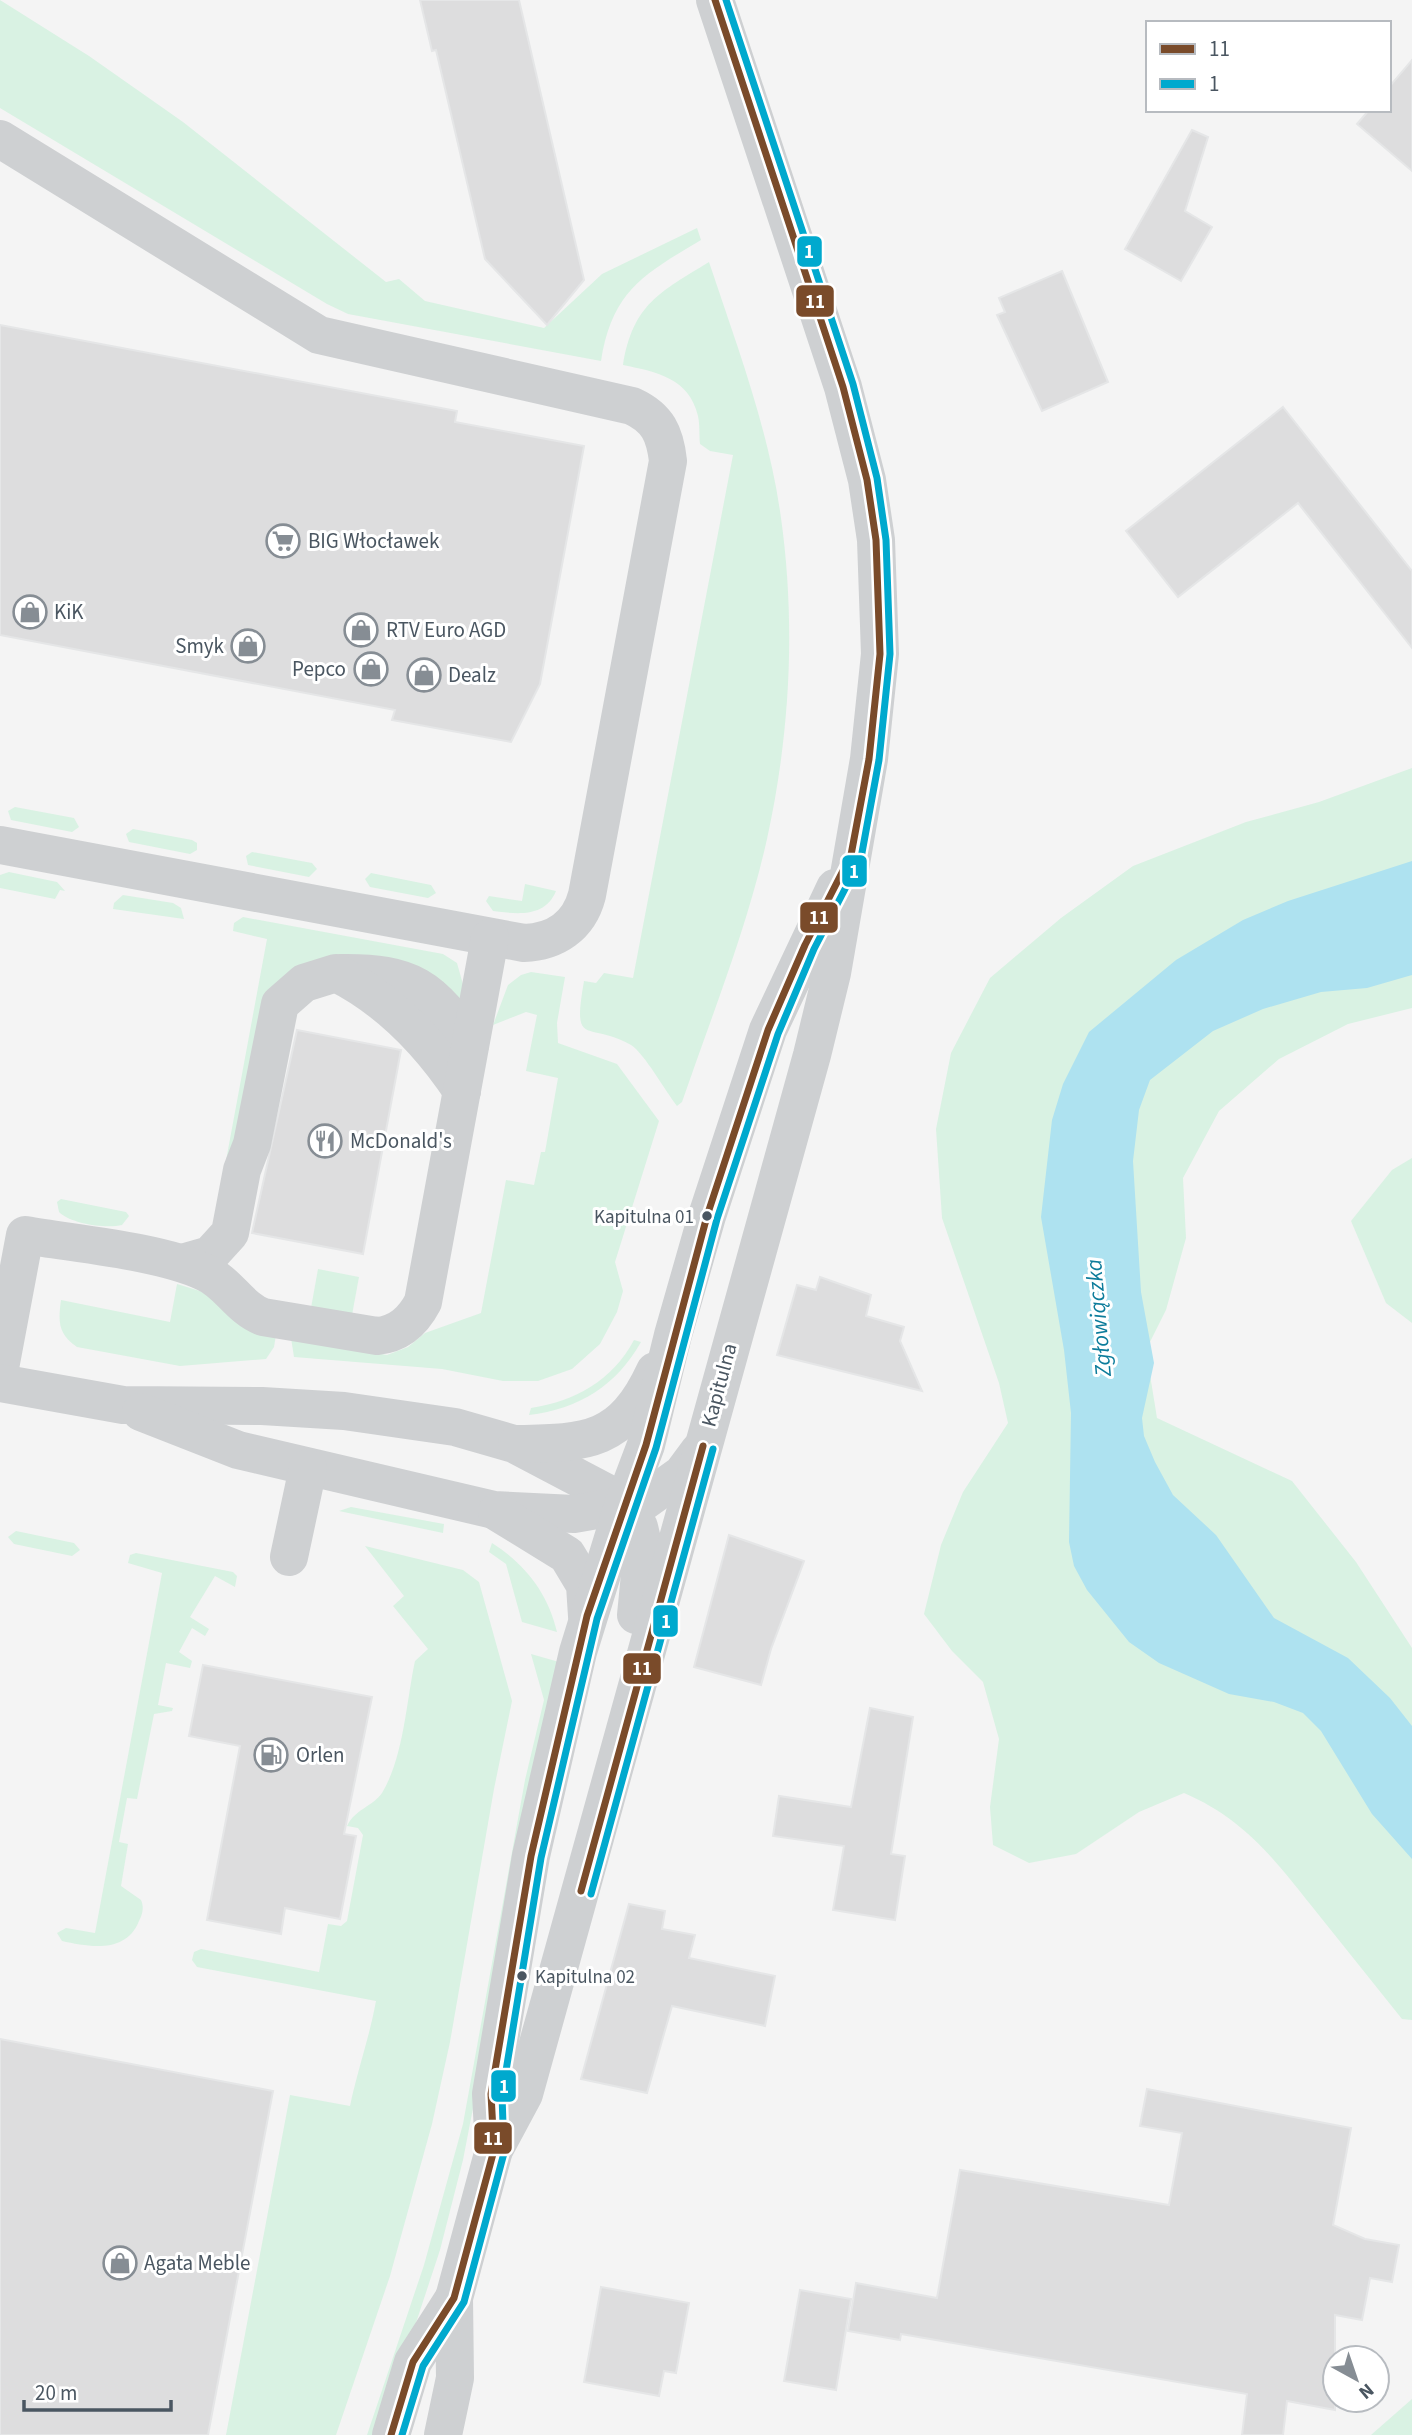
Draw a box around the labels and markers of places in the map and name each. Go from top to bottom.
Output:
supermarket icon: BIG Włocławek [264,522,302,560]
place label: BIG Włocławek [308,526,440,556]
shop icon: KiK [11,593,49,631]
place label: KiK [54,597,84,627]
shop icon: RTV Euro AGD [342,611,380,649]
place label: RTV Euro AGD [386,615,506,645]
shop icon: Smyk [229,627,267,665]
place label: Smyk [175,631,225,661]
shop icon: Pepco [352,650,390,688]
place label: Pepco [292,654,346,684]
shop icon: Dealz [405,656,443,694]
place label: Dealz [448,660,496,690]
restaurant icon: McDonald's [306,1122,344,1160]
place label: McDonald's [350,1126,452,1156]
place label: Kapitulna 01 [594,1204,694,1231]
marker: Kapitulna 01 [700,1209,714,1223]
fuel station icon: Orlen [252,1736,290,1774]
place label: Orlen [296,1740,345,1770]
place label: Kapitulna 02 [535,1964,635,1991]
marker: Kapitulna 02 [515,1969,529,1983]
shop icon: Agata Meble [101,2244,139,2282]
place label: Agata Meble [144,2248,250,2278]

